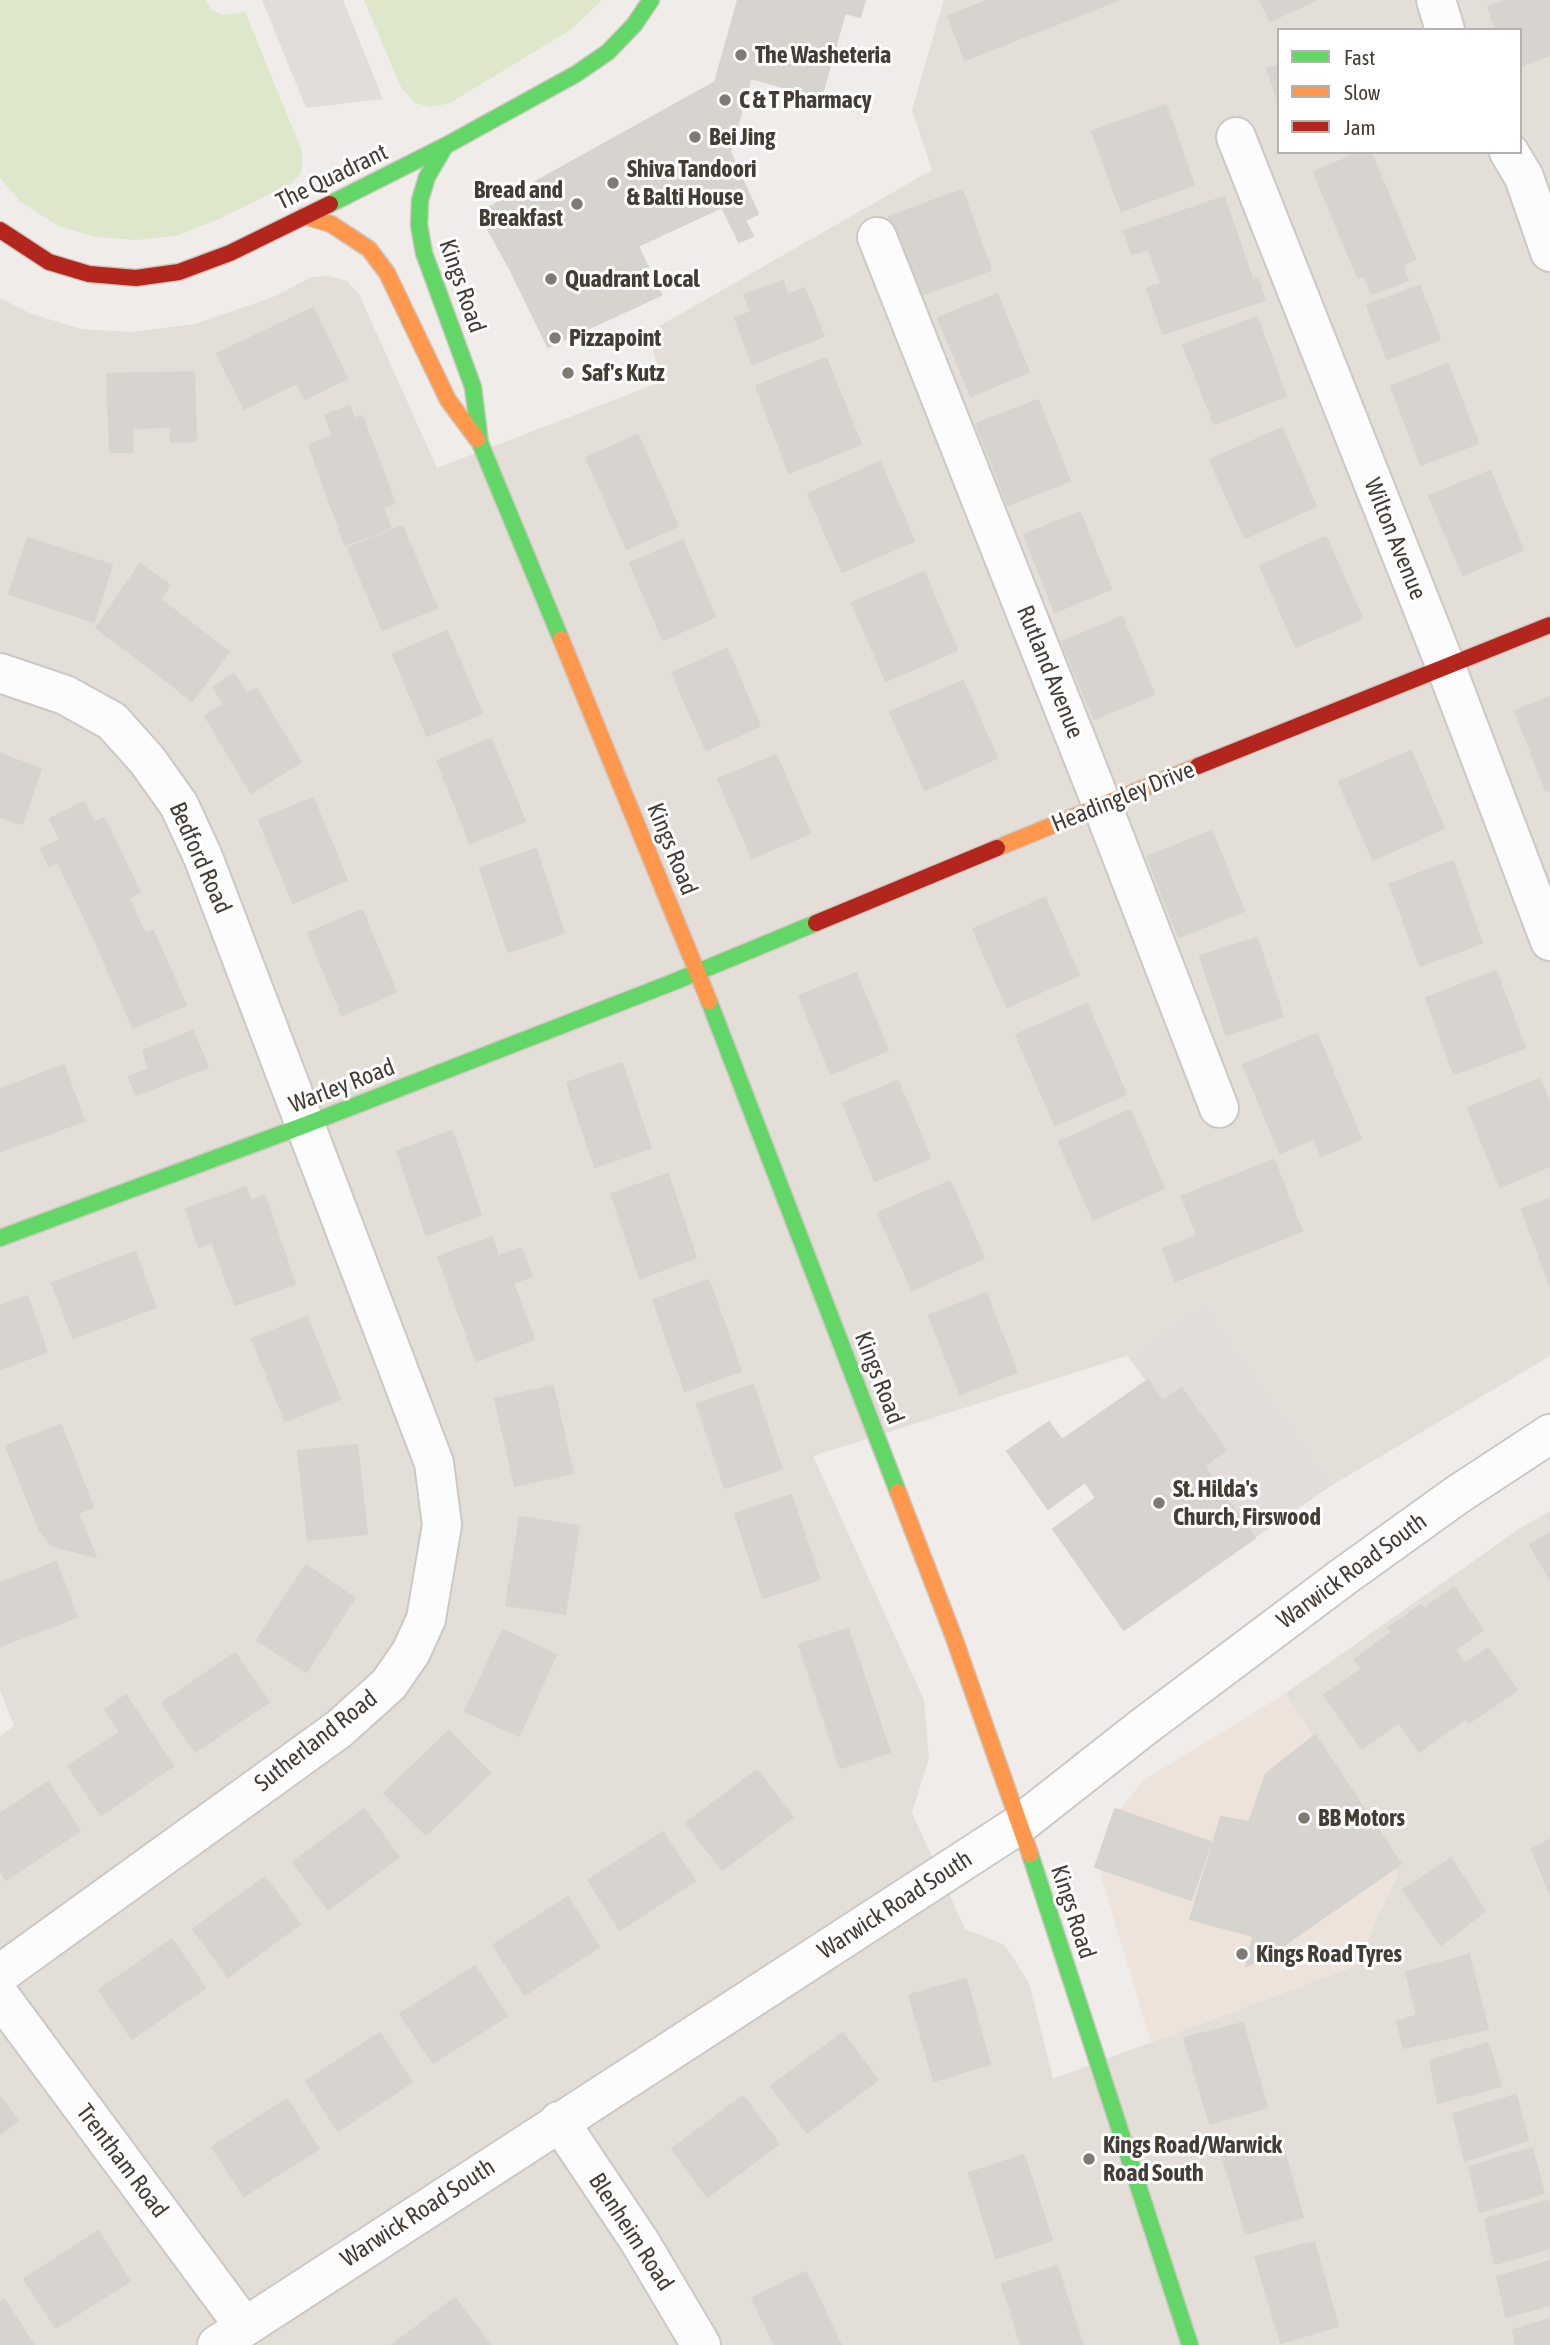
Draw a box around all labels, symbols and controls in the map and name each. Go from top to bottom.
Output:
legend [1277,28,1522,154]
place label: The Washeteria [755,41,891,69]
text: Fast [1344,45,1375,69]
marker: The Washeteria [733,47,749,63]
text: Slow [1344,80,1380,104]
place label: C & T Pharmacy [739,86,872,114]
marker: C & T Pharmacy [717,92,733,108]
text: Jam [1344,115,1376,139]
place label: Bei Jing [709,123,775,151]
marker: Bei Jing [687,129,703,145]
street label: The Quadrant [272,138,392,216]
place label: Shiva Tandoori & Balti House [627,155,757,211]
marker: Shiva Tandoori & Balti House [605,175,621,191]
place label: Bread and Breakfast [474,176,563,232]
marker: Bread and Breakfast [569,196,585,212]
street label: Kings Road [433,236,491,336]
place label: Quadrant Local [565,265,700,293]
marker: Quadrant Local [543,271,559,287]
place label: Pizzapoint [569,324,661,352]
marker: Pizzapoint [547,330,563,346]
place label: Saf's Kutz [582,359,665,387]
marker: Saf's Kutz [560,365,576,381]
street label: Wilton Avenue [1358,474,1432,604]
street label: Rutland Avenue [1010,601,1090,743]
street label: Headingley Drive [1047,755,1199,839]
street label: Bedford Road [163,798,237,918]
street label: Kings Road [641,799,703,899]
street label: Warley Road [285,1053,399,1119]
street label: Kings Road [848,1328,910,1428]
place label: St. Hilda's Church, Firswood [1173,1475,1321,1531]
marker: St. Hilda's Church, Firswood [1151,1495,1167,1511]
street label: Warwick Road South [1271,1507,1433,1635]
street label: Sutherland Road [249,1684,383,1798]
place label: BB Motors [1318,1804,1405,1832]
marker: BB Motors [1296,1810,1312,1826]
street label: Warwick Road South [812,1844,978,1966]
street label: Kings Road [1044,1862,1102,1962]
place label: Kings Road Tyres [1256,1940,1402,1968]
marker: Kings Road Tyres [1234,1946,1250,1962]
street label: Trentham Road [70,2099,174,2223]
place label: Kings Road/Warwick Road South [1103,2131,1282,2187]
marker: Kings Road/Warwick Road South [1081,2151,1097,2167]
street label: Warwick Road South [335,2152,501,2274]
street label: Blenheim Road [582,2168,680,2296]

